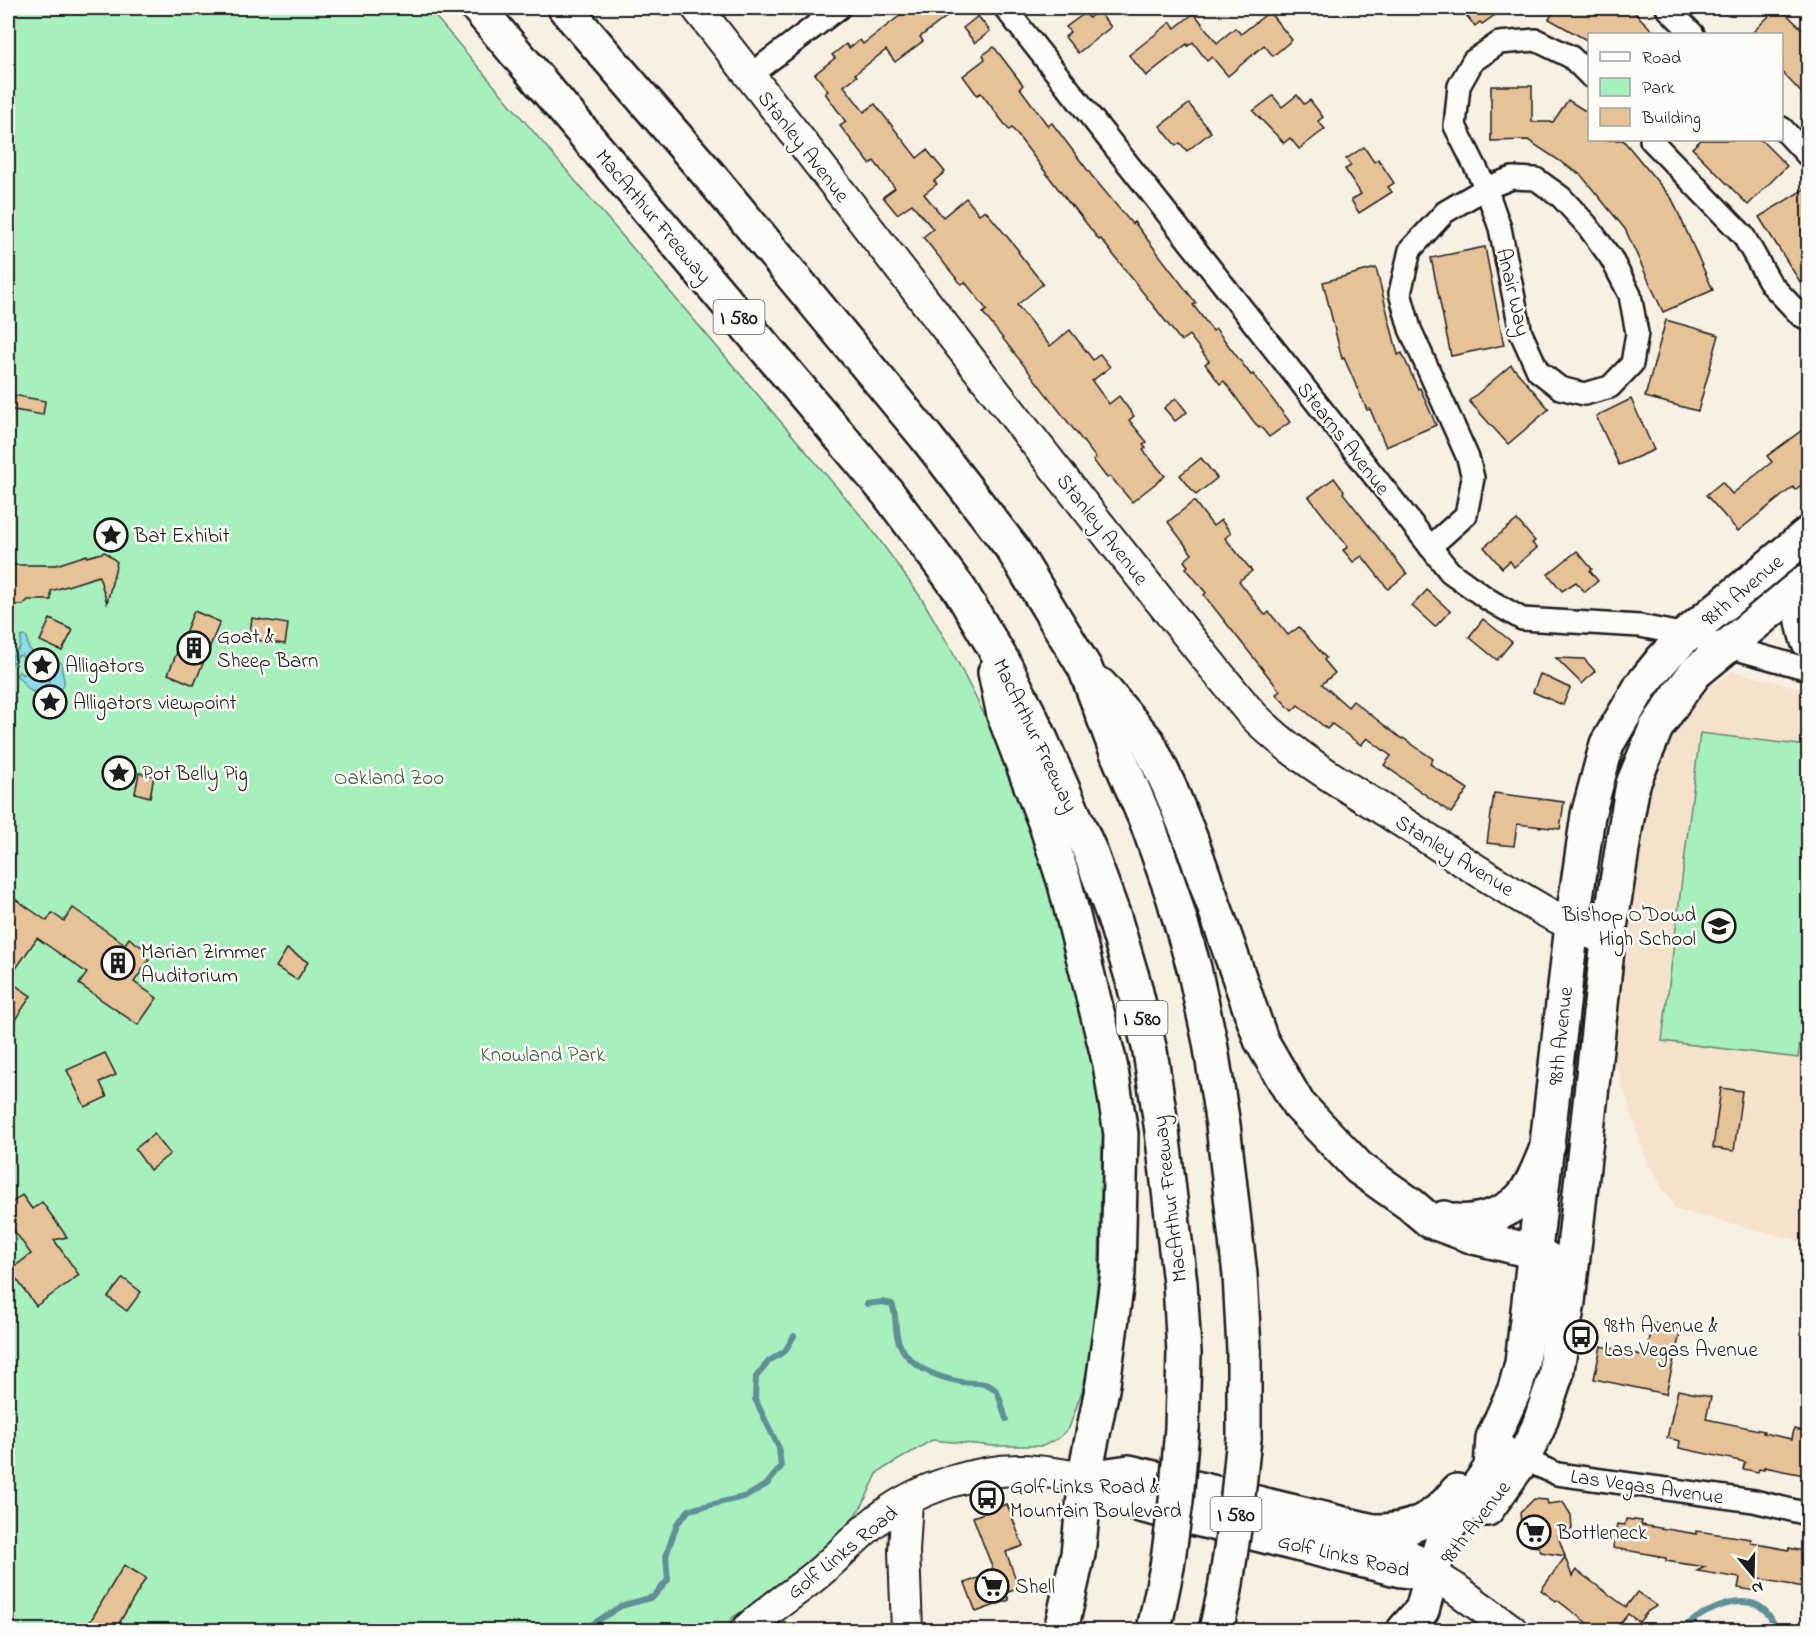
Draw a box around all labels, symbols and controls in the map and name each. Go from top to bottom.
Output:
legend [1588,33,1783,141]
text: Road [1642,46,1681,72]
text: Park [1642,76,1675,102]
street label: Stanley Avenue [748,85,856,211]
text: Building [1641,106,1701,133]
street label: MacArthur Freeway [586,143,718,292]
street label: Anair Way [1485,245,1537,340]
road number: I 580 [714,300,764,334]
street label: Stearns Avenue [1288,376,1397,503]
street label: Stanley Avenue [1047,468,1155,594]
place icon: Bat Exhibit [93,517,129,553]
place label: Bat Exhibit [133,522,230,552]
street label: 98th Avenue [1696,548,1791,635]
place label: Goat & Sheep Barn [217,623,318,677]
building icon: Goat & Sheep Barn [176,630,212,666]
place icon: Alligators [24,647,60,683]
place label: Alligators [65,652,145,684]
street label: MacArthur Freeway [982,654,1084,819]
place icon: Alligators viewpoint [32,684,68,720]
place label: Alligators viewpoint [73,689,237,721]
place icon: Pot Belly Pig [101,755,137,791]
place label: Pot Belly Pig [142,760,248,792]
park label: Oakland Zoo [334,764,444,794]
street label: Stanley Avenue [1388,808,1520,907]
place label: Bishop O'Dowd High School [1561,901,1696,957]
school or university icon: Bishop O'Dowd High School [1701,908,1737,944]
place label: Marian Zimmer Auditorium [141,938,267,992]
building icon: Marian Zimmer Auditorium [100,945,136,981]
street label: 98th Avenue [1542,985,1582,1087]
road number: I 580 [1116,1001,1168,1035]
park label: Knowland Park [480,1041,606,1071]
street label: MacArthur Freeway [1146,1113,1198,1284]
place label: 98th Avenue & Las Vegas Avenue [1604,1312,1758,1368]
bus stop icon: 98th Avenue & Las Vegas Avenue [1563,1319,1599,1355]
street label: Las Vegas Avenue [1568,1462,1726,1516]
place label: Golf Links Road & Mountain Boulevard [1010,1473,1182,1527]
street label: 98th Avenue [1434,1474,1519,1572]
bus stop icon: Golf Links Road & Mountain Boulevard [969,1480,1005,1516]
road number: I 580 [1210,1497,1262,1531]
street label: Golf Links Road [781,1499,905,1608]
supermarket icon: Bottleneck [1516,1514,1552,1550]
place label: Bottleneck [1556,1519,1648,1549]
street label: Golf Links Road [1275,1527,1413,1587]
north arrow [1723,1545,1783,1605]
supermarket icon: Shell [974,1568,1010,1604]
place label: Shell [1015,1573,1055,1603]
text: N [1748,1574,1766,1600]

